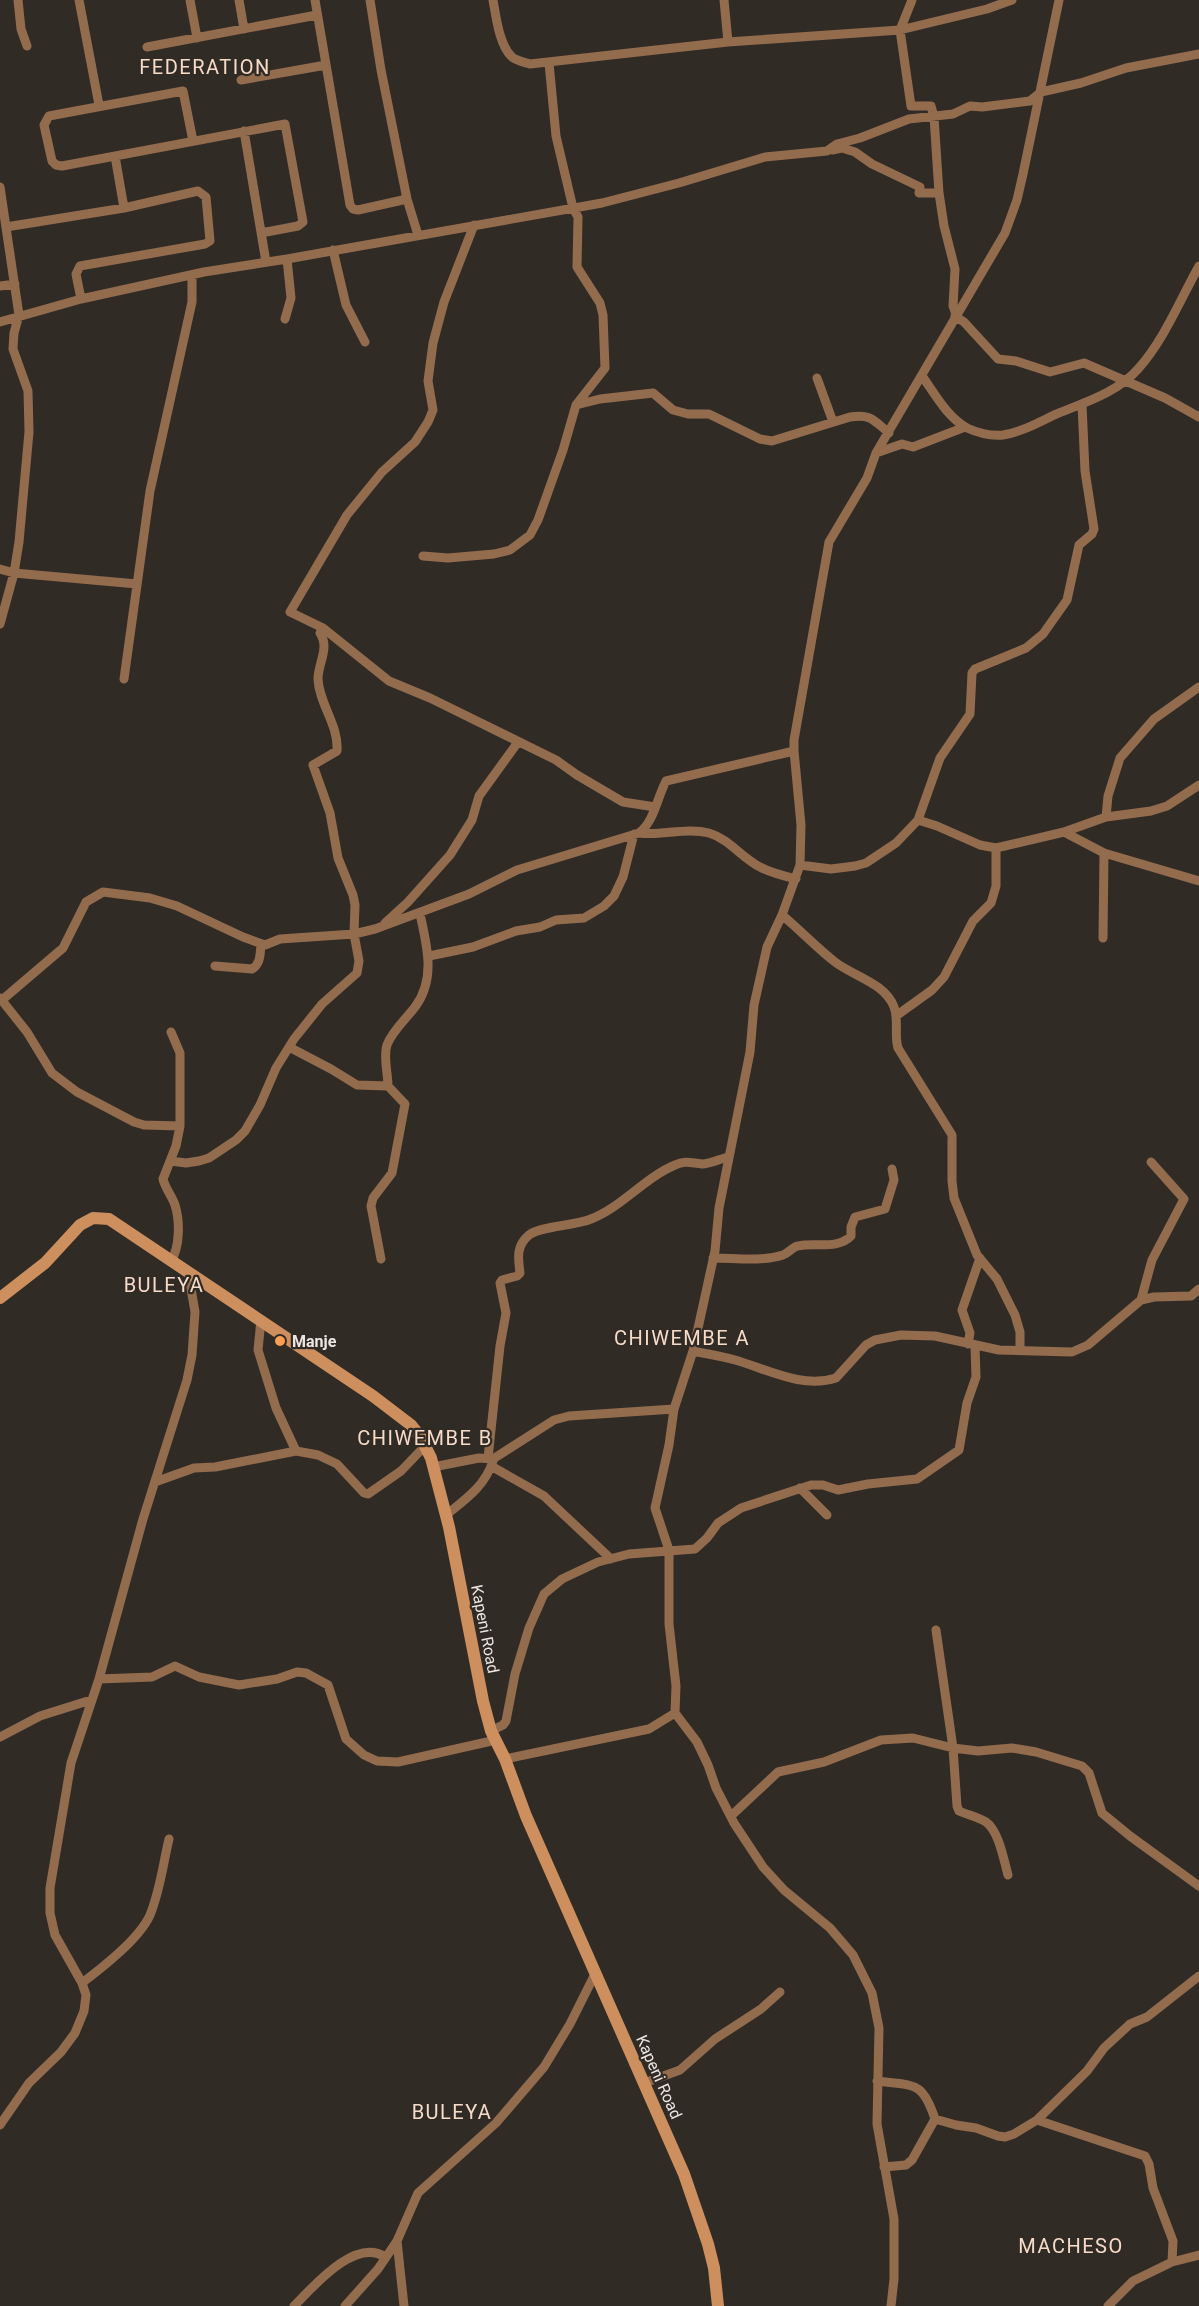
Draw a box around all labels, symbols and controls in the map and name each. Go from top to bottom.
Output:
district label: FEDERATION [139,55,271,79]
district label: BULEYA [124,1273,204,1297]
district label: CHIWEMBE A [614,1326,750,1350]
place label: Manje [292,1332,337,1351]
marker: Manje [273,1334,287,1348]
district label: CHIWEMBE B [357,1426,493,1450]
street label: Kapeni Road [467,1583,503,1675]
street label: Kapeni Road [632,2032,686,2122]
district label: BULEYA [412,2100,492,2124]
district label: MACHESO [1018,2234,1124,2258]

